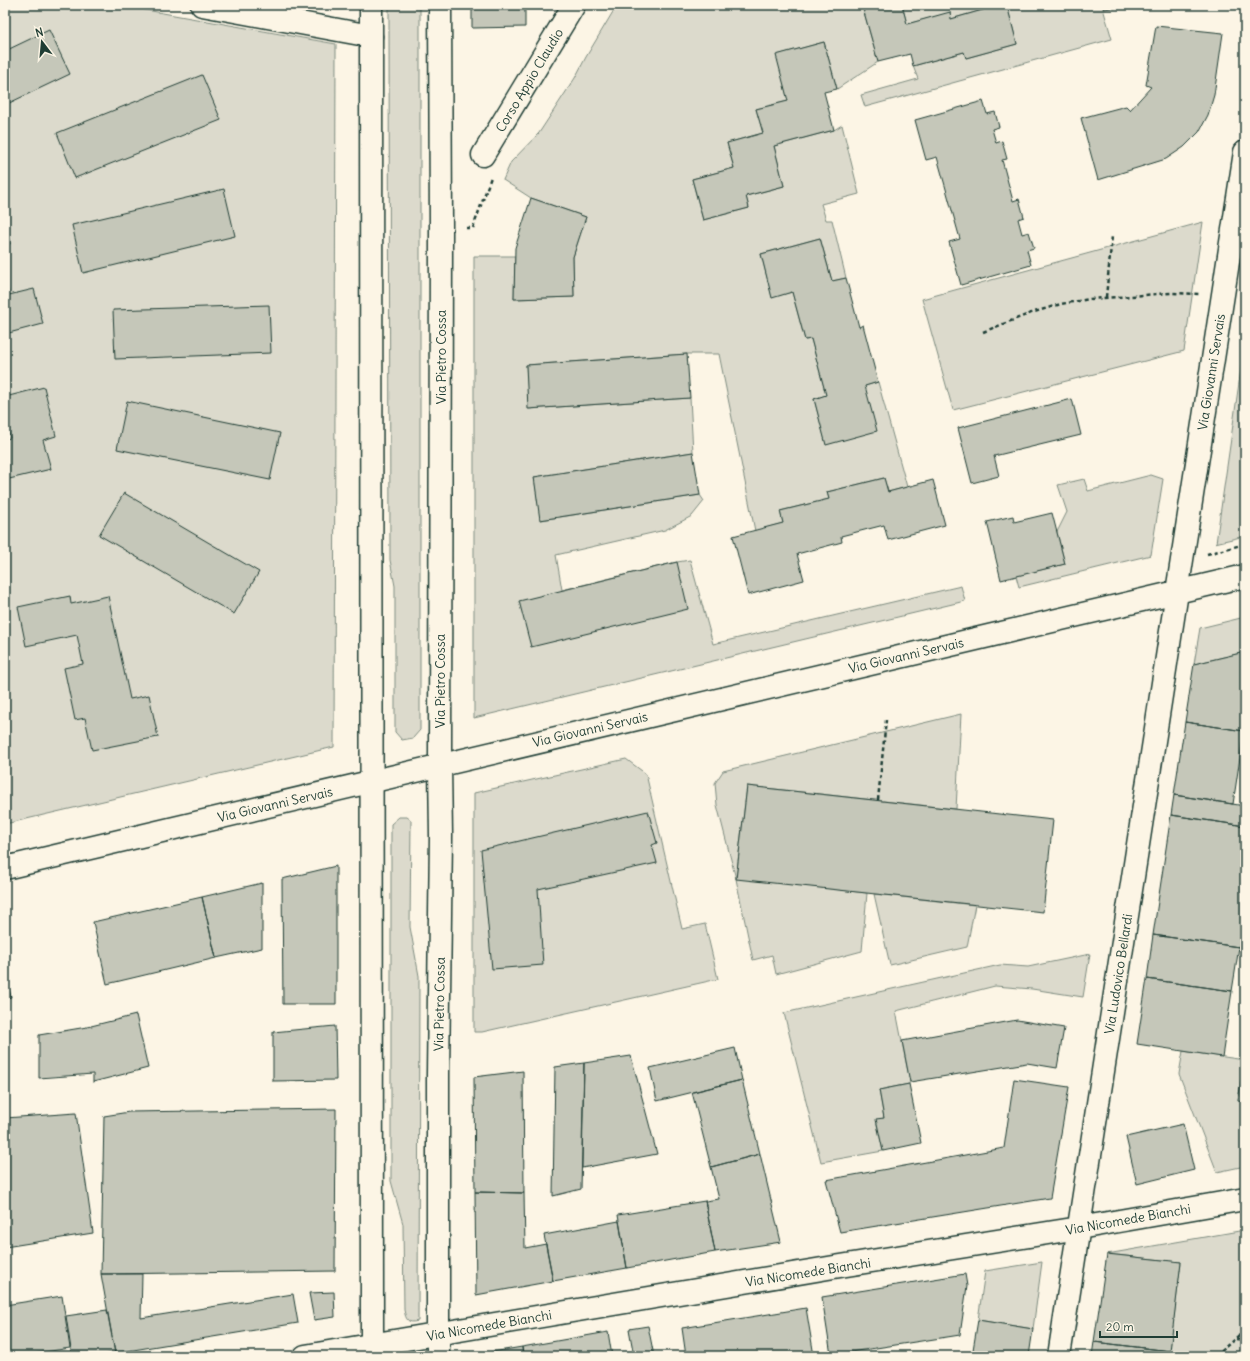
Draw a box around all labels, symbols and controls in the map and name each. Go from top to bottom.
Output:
north arrow [22,22,62,62]
text: N [34,25,45,40]
street label: Corso Appio Claudio [492,25,567,135]
street label: Via Pietro Cossa [433,310,450,404]
street label: Via Giovanni Servais [1194,312,1229,432]
street label: Via Pietro Cossa [432,634,449,728]
street label: Via Giovanni Servais [847,634,966,677]
street label: Via Giovanni Servais [531,708,650,751]
street label: Via Giovanni Servais [216,783,335,826]
street label: Via Ludovico Bellardi [1101,913,1136,1035]
street label: Via Pietro Cossa [430,957,449,1051]
street label: Via Nicomede Bianchi [1064,1200,1192,1239]
street label: Via Nicomede Bianchi [744,1254,872,1291]
street label: Via Nicomede Bianchi [425,1306,553,1345]
scale bar [1100,1313,1177,1339]
text: 20 m [1106,1319,1134,1334]

